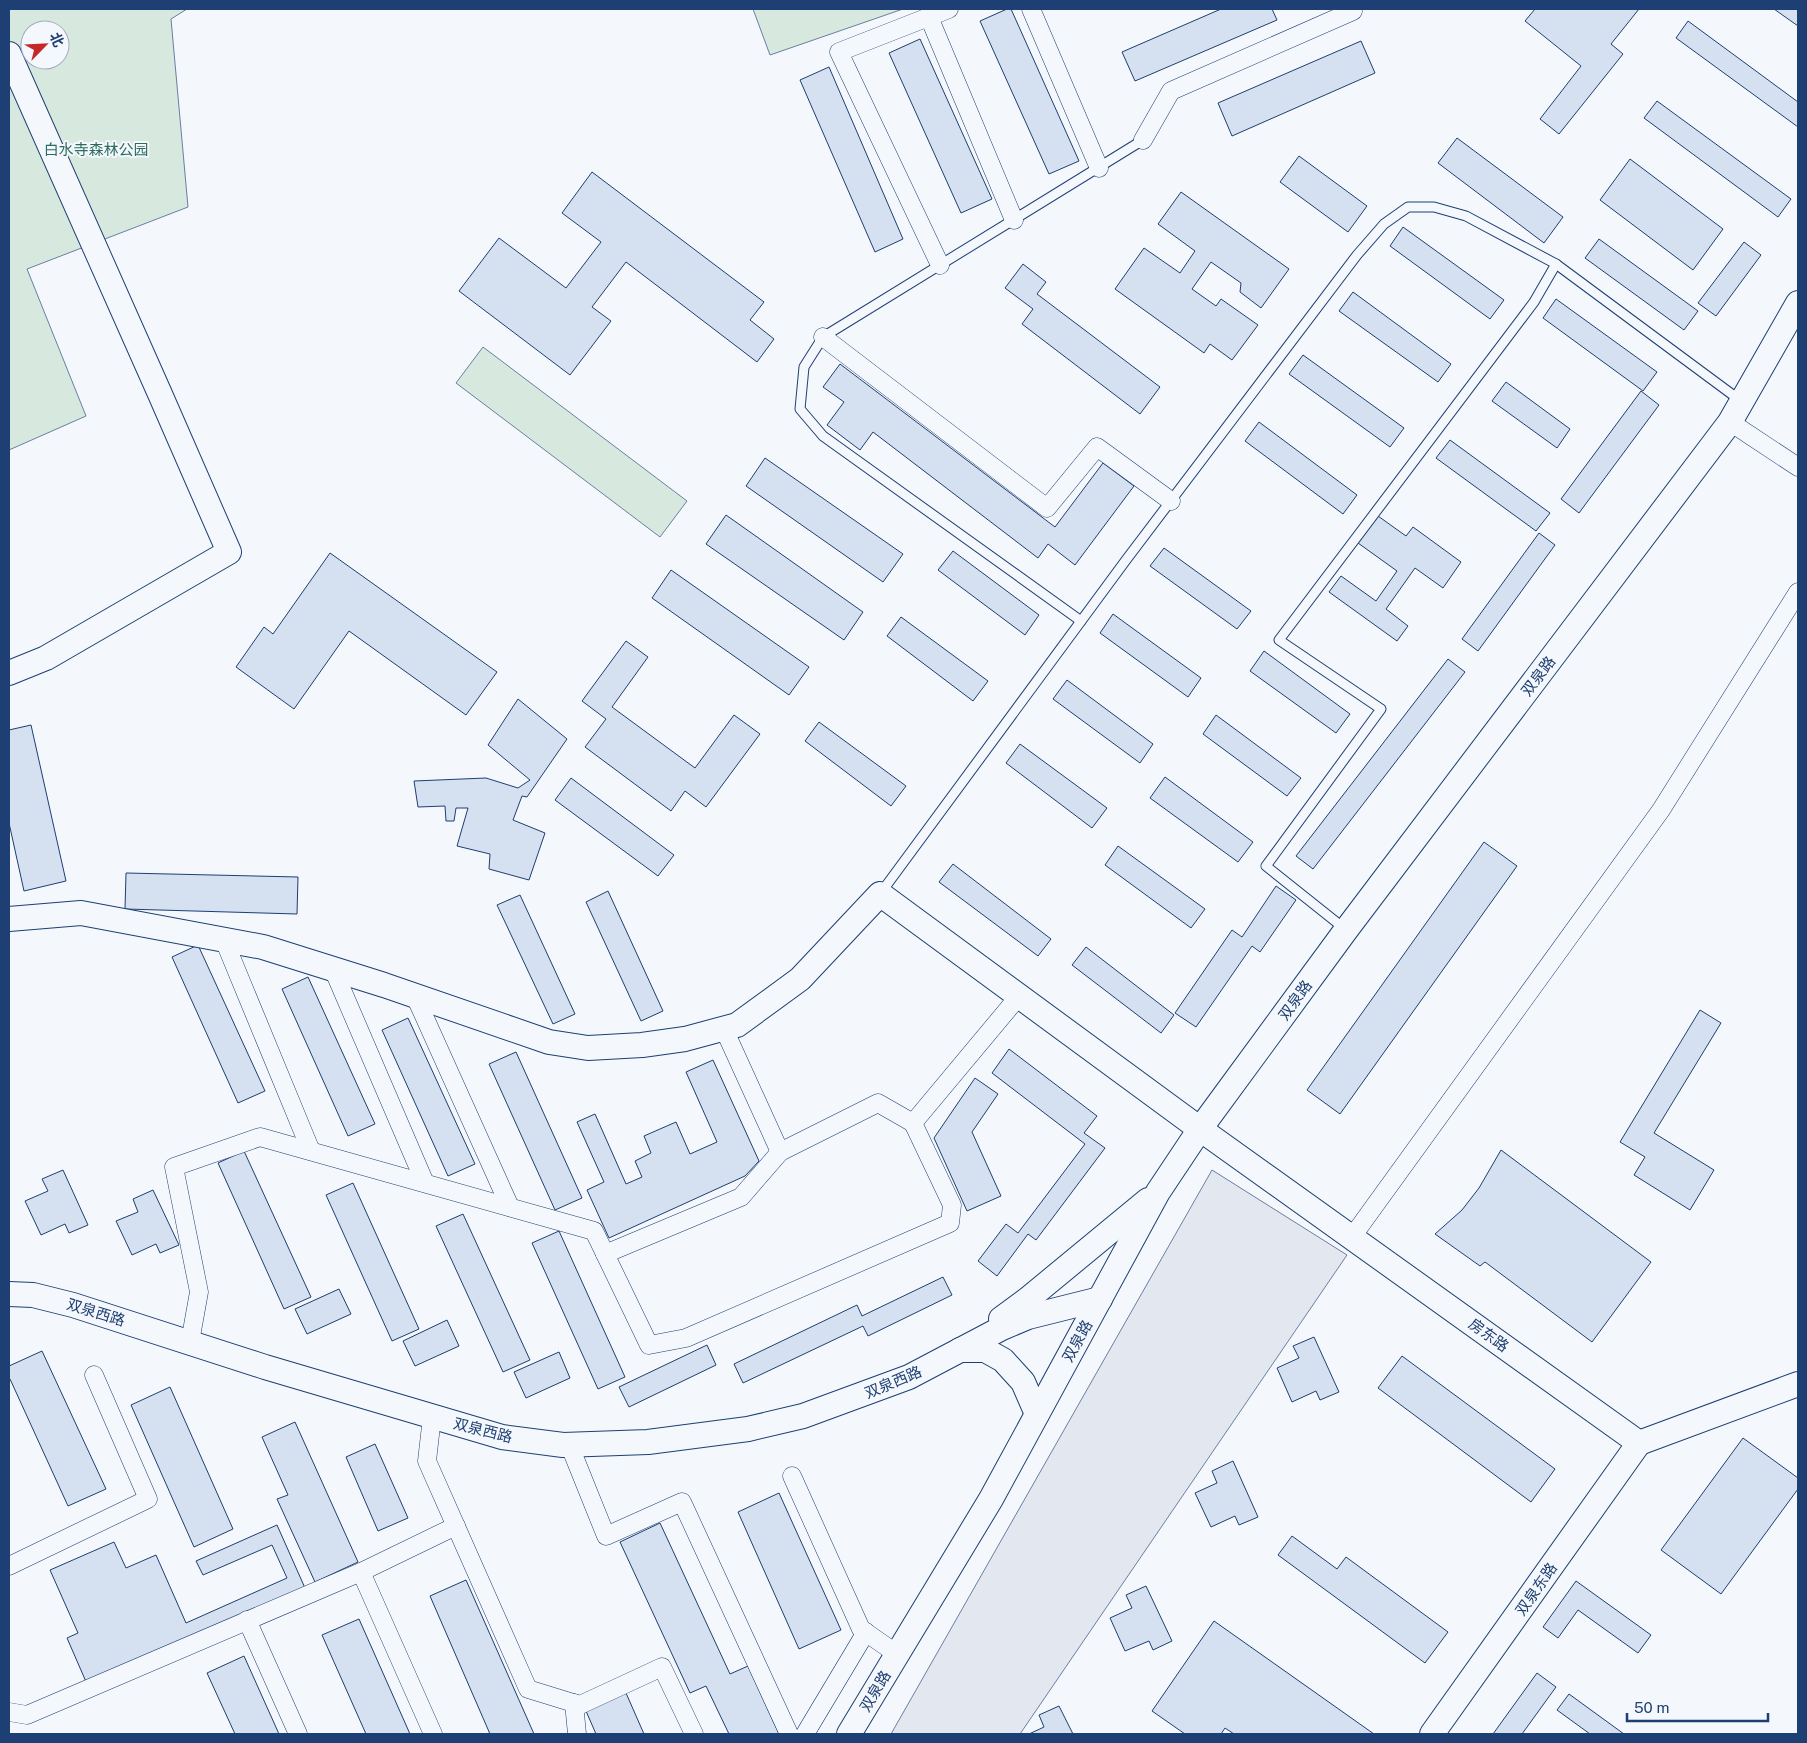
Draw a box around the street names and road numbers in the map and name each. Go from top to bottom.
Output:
street label: 双泉路 [1518,653,1558,699]
street label: 双泉路 [1275,977,1315,1023]
street label: 双泉西路 [65,1295,127,1329]
street label: 房东路 [1466,1315,1512,1355]
street label: 双泉路 [1059,1317,1095,1365]
street label: 双泉西路 [862,1362,924,1402]
street label: 双泉西路 [452,1414,514,1446]
street label: 双泉东路 [1512,1560,1560,1618]
street label: 双泉路 [856,1667,894,1715]

